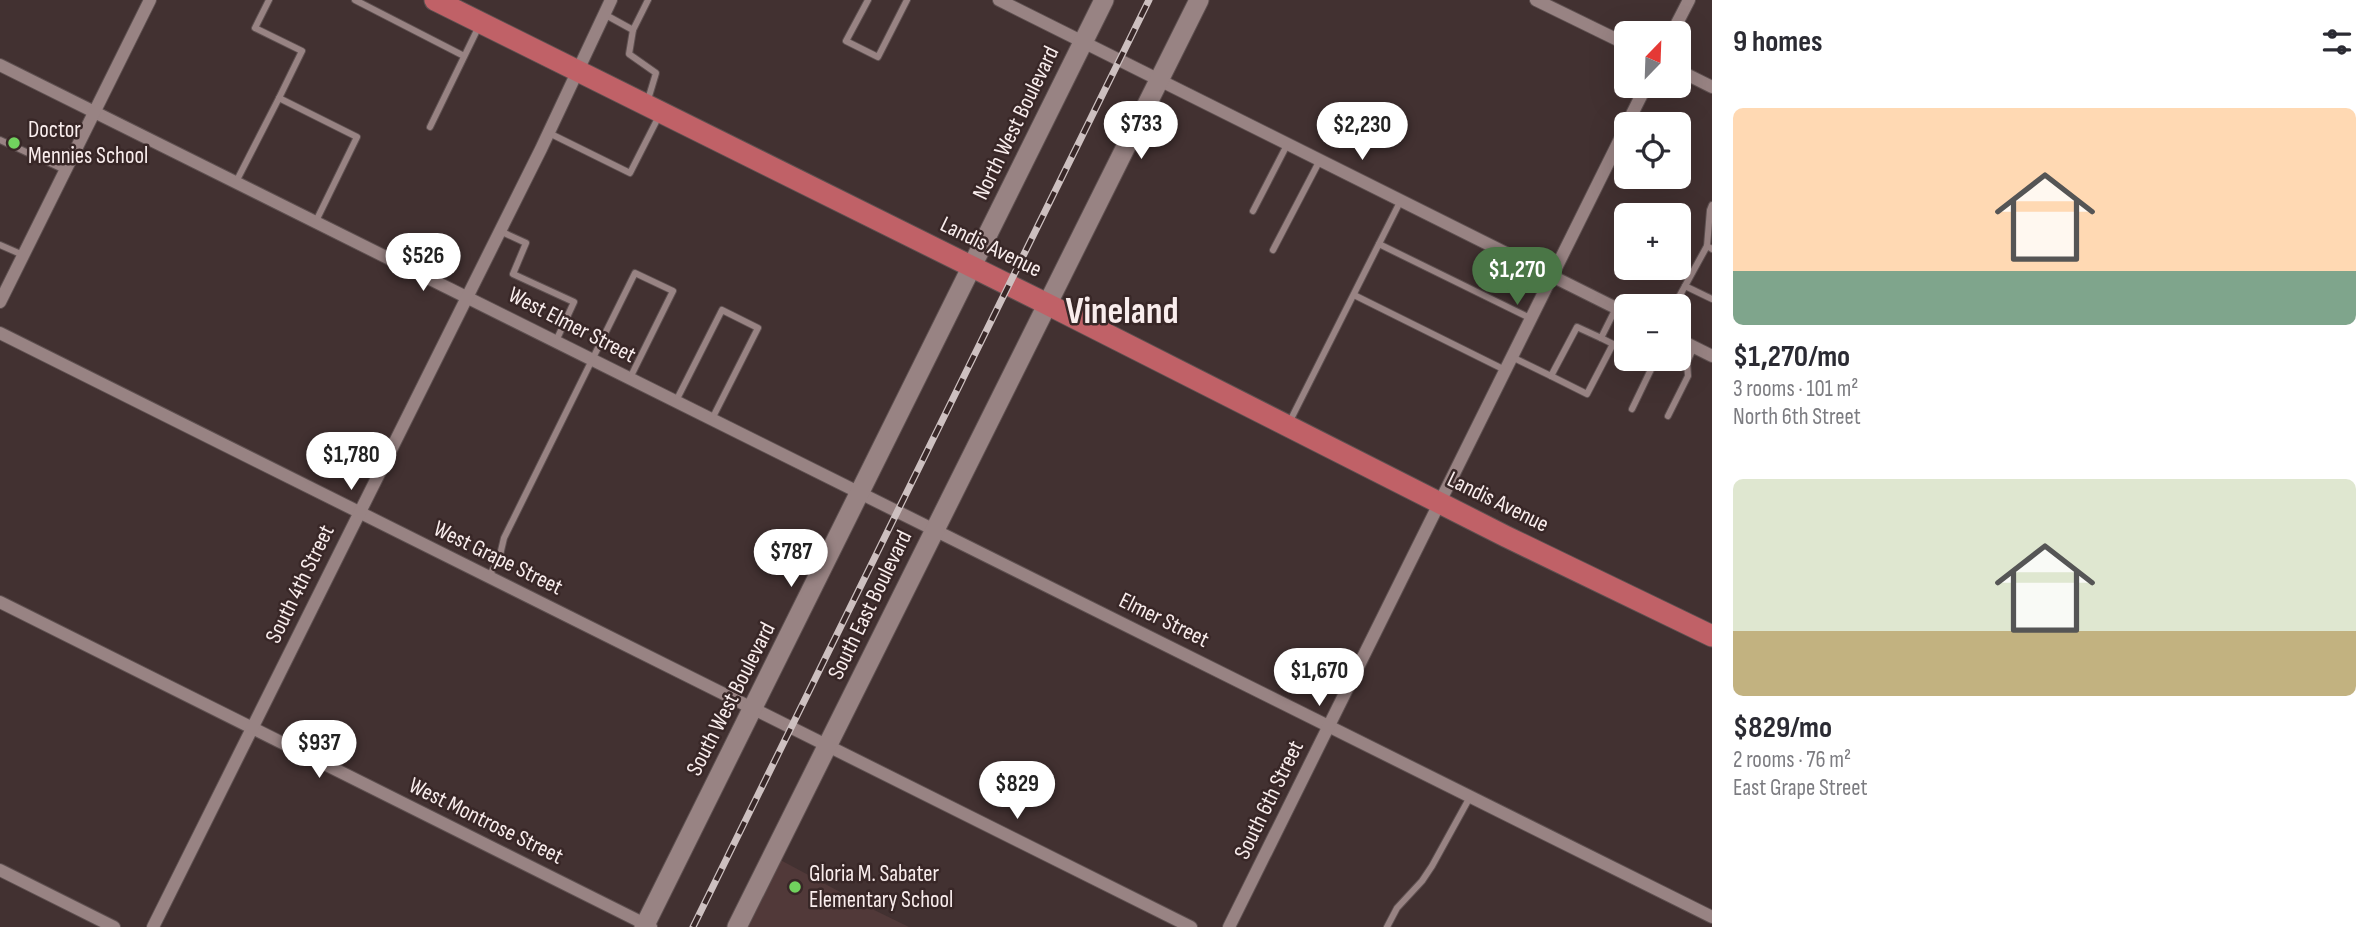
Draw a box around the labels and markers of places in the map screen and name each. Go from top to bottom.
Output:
pin: $733 [1100,102,1182,161]
pin: $2,230 [1305,102,1419,162]
place label: Doctor Mennies School [28,116,148,170]
marker: Doctor Mennies School [6,135,22,151]
pin: $526 [382,233,464,293]
pin: $1,270 [1460,247,1574,307]
pin: $1,780 [294,433,408,492]
pin: $787 [750,530,832,589]
pin: $1,670 [1262,648,1376,708]
pin: $937 [278,720,360,780]
pin: $829 [976,762,1058,821]
place label: Gloria M. Sabater Elementary School [809,860,953,914]
marker: Gloria M. Sabater Elementary School [787,879,803,895]

